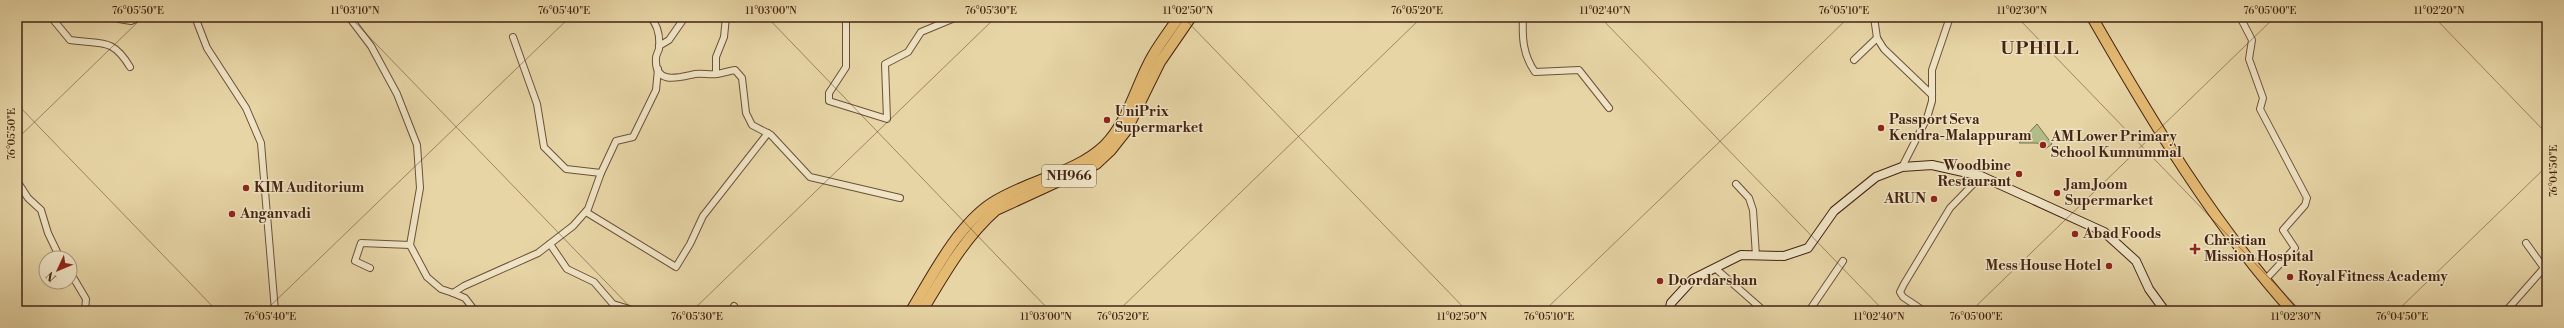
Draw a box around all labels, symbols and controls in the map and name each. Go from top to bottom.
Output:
text: 76°05'50"E [112,5,164,17]
text: 11°03'10"N [331,5,380,17]
text: 76°05'40"E [538,5,590,17]
text: 11°03'00"N [745,5,797,17]
text: 76°05'30"E [965,5,1017,17]
text: 11°02'50"N [1163,5,1214,17]
text: 76°05'20"E [1391,5,1443,17]
text: 11°02'40"N [1580,5,1631,17]
text: 76°05'10"E [1819,5,1869,17]
text: 11°02'30"N [1997,5,2048,17]
text: 76°05'00"E [2244,5,2297,17]
text: 11°02'20"N [2414,5,2465,17]
district label: UPHILL [2001,37,2079,60]
place label: UniPrix Supermarket [1115,103,1204,137]
text: 76°05'50"E [6,108,18,160]
place label: Passport Seva Kendra-Malappuram [1889,111,2032,145]
marker: UniPrix Supermarket [1102,115,1112,125]
marker: Passport Seva Kendra-Malappuram [1876,123,1886,133]
place label: AM Lower Primary School Kunnummal [2050,128,2182,162]
marker: AM Lower Primary School Kunnummal [2038,140,2048,150]
text: 76°04'50"E [2548,145,2560,197]
place label: Woodbine Restaurant [1938,157,2012,191]
road number: NH966 [1042,165,1096,187]
marker: Woodbine Restaurant [2014,169,2024,179]
place label: Jam Joom Supermarket [2063,176,2154,210]
place label: KIM Auditorium [254,179,365,197]
marker: KIM Auditorium [241,183,251,193]
marker: Jam Joom Supermarket [2052,188,2062,198]
place label: ARUN [1883,190,1926,208]
marker: ARUN [1929,194,1939,204]
place label: Anganvadi [239,205,311,223]
marker: Anganvadi [227,209,237,219]
place label: Abad Foods [2082,225,2161,243]
marker: Abad Foods [2070,229,2080,239]
place label: Christian Mission Hospital [2204,232,2314,266]
marker: Christian Mission Hospital [2189,243,2201,255]
north arrow [38,250,78,290]
place label: Mess House Hotel [1985,257,2101,275]
marker: Mess House Hotel [2104,261,2114,271]
text: N [43,268,60,284]
place label: Royal Fitness Academy [2298,268,2448,286]
place label: Doordarshan [1668,272,1757,290]
marker: Royal Fitness Academy [2285,272,2295,282]
marker: Doordarshan [1655,276,1665,286]
text: 76°05'40"E [244,311,296,323]
text: 76°05'30"E [671,311,723,323]
text: 11°03'00"N [1020,311,1072,323]
text: 76°05'20"E [1097,311,1149,323]
text: 11°02'50"N [1437,311,1488,323]
text: 76°05'10"E [1524,311,1574,323]
text: 11°02'40"N [1854,311,1905,323]
text: 76°05'00"E [1950,311,2003,323]
text: 11°02'30"N [2271,311,2322,323]
text: 76°04'50"E [2376,311,2428,323]

